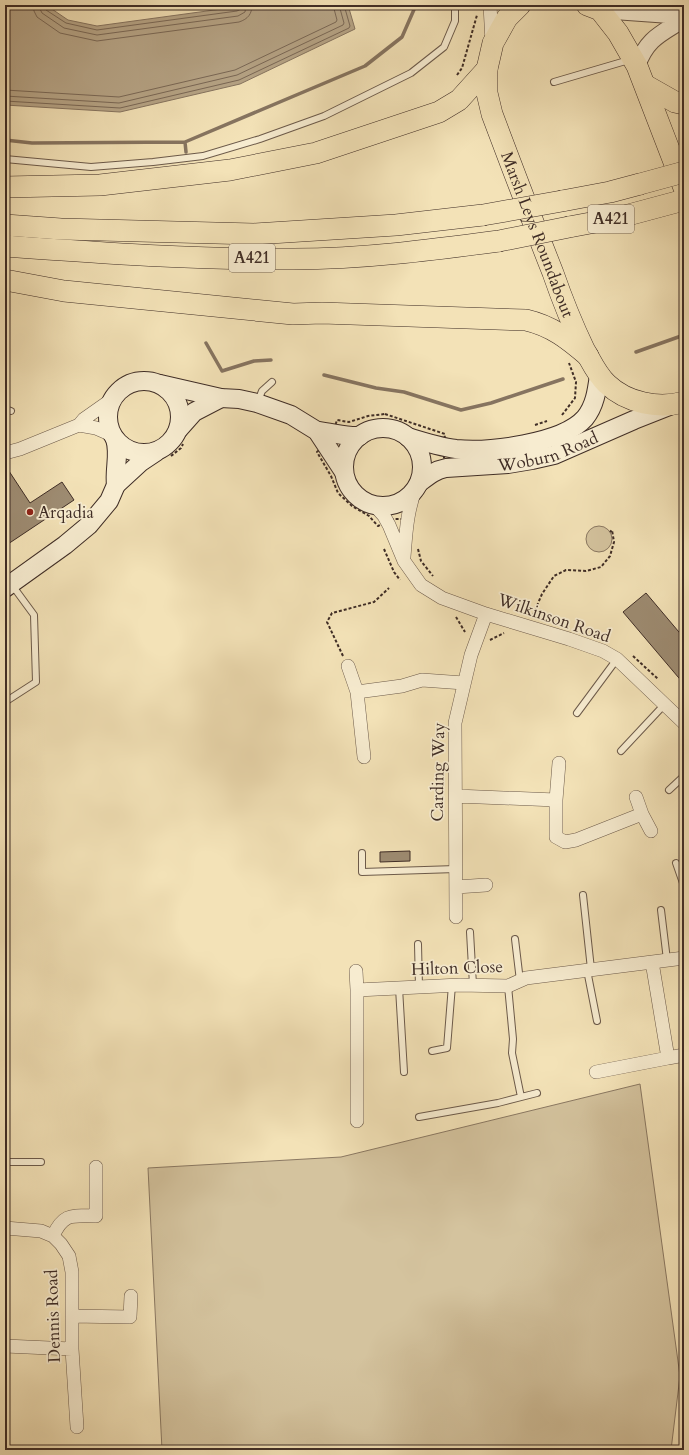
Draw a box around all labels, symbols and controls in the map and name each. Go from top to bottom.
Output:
street label: Marsh Leys Roundabout [496,148,580,321]
road number: A421 [588,205,634,233]
road number: A421 [229,244,275,272]
street label: Woburn Road [496,426,602,476]
place label: Arqadia [38,501,95,524]
marker: Arqadia [25,507,35,517]
street label: Wilkinson Road [494,588,613,648]
street label: Carding Way [426,722,450,822]
street label: Hilton Close [411,955,503,981]
street label: Dennis Road [40,1269,66,1363]

